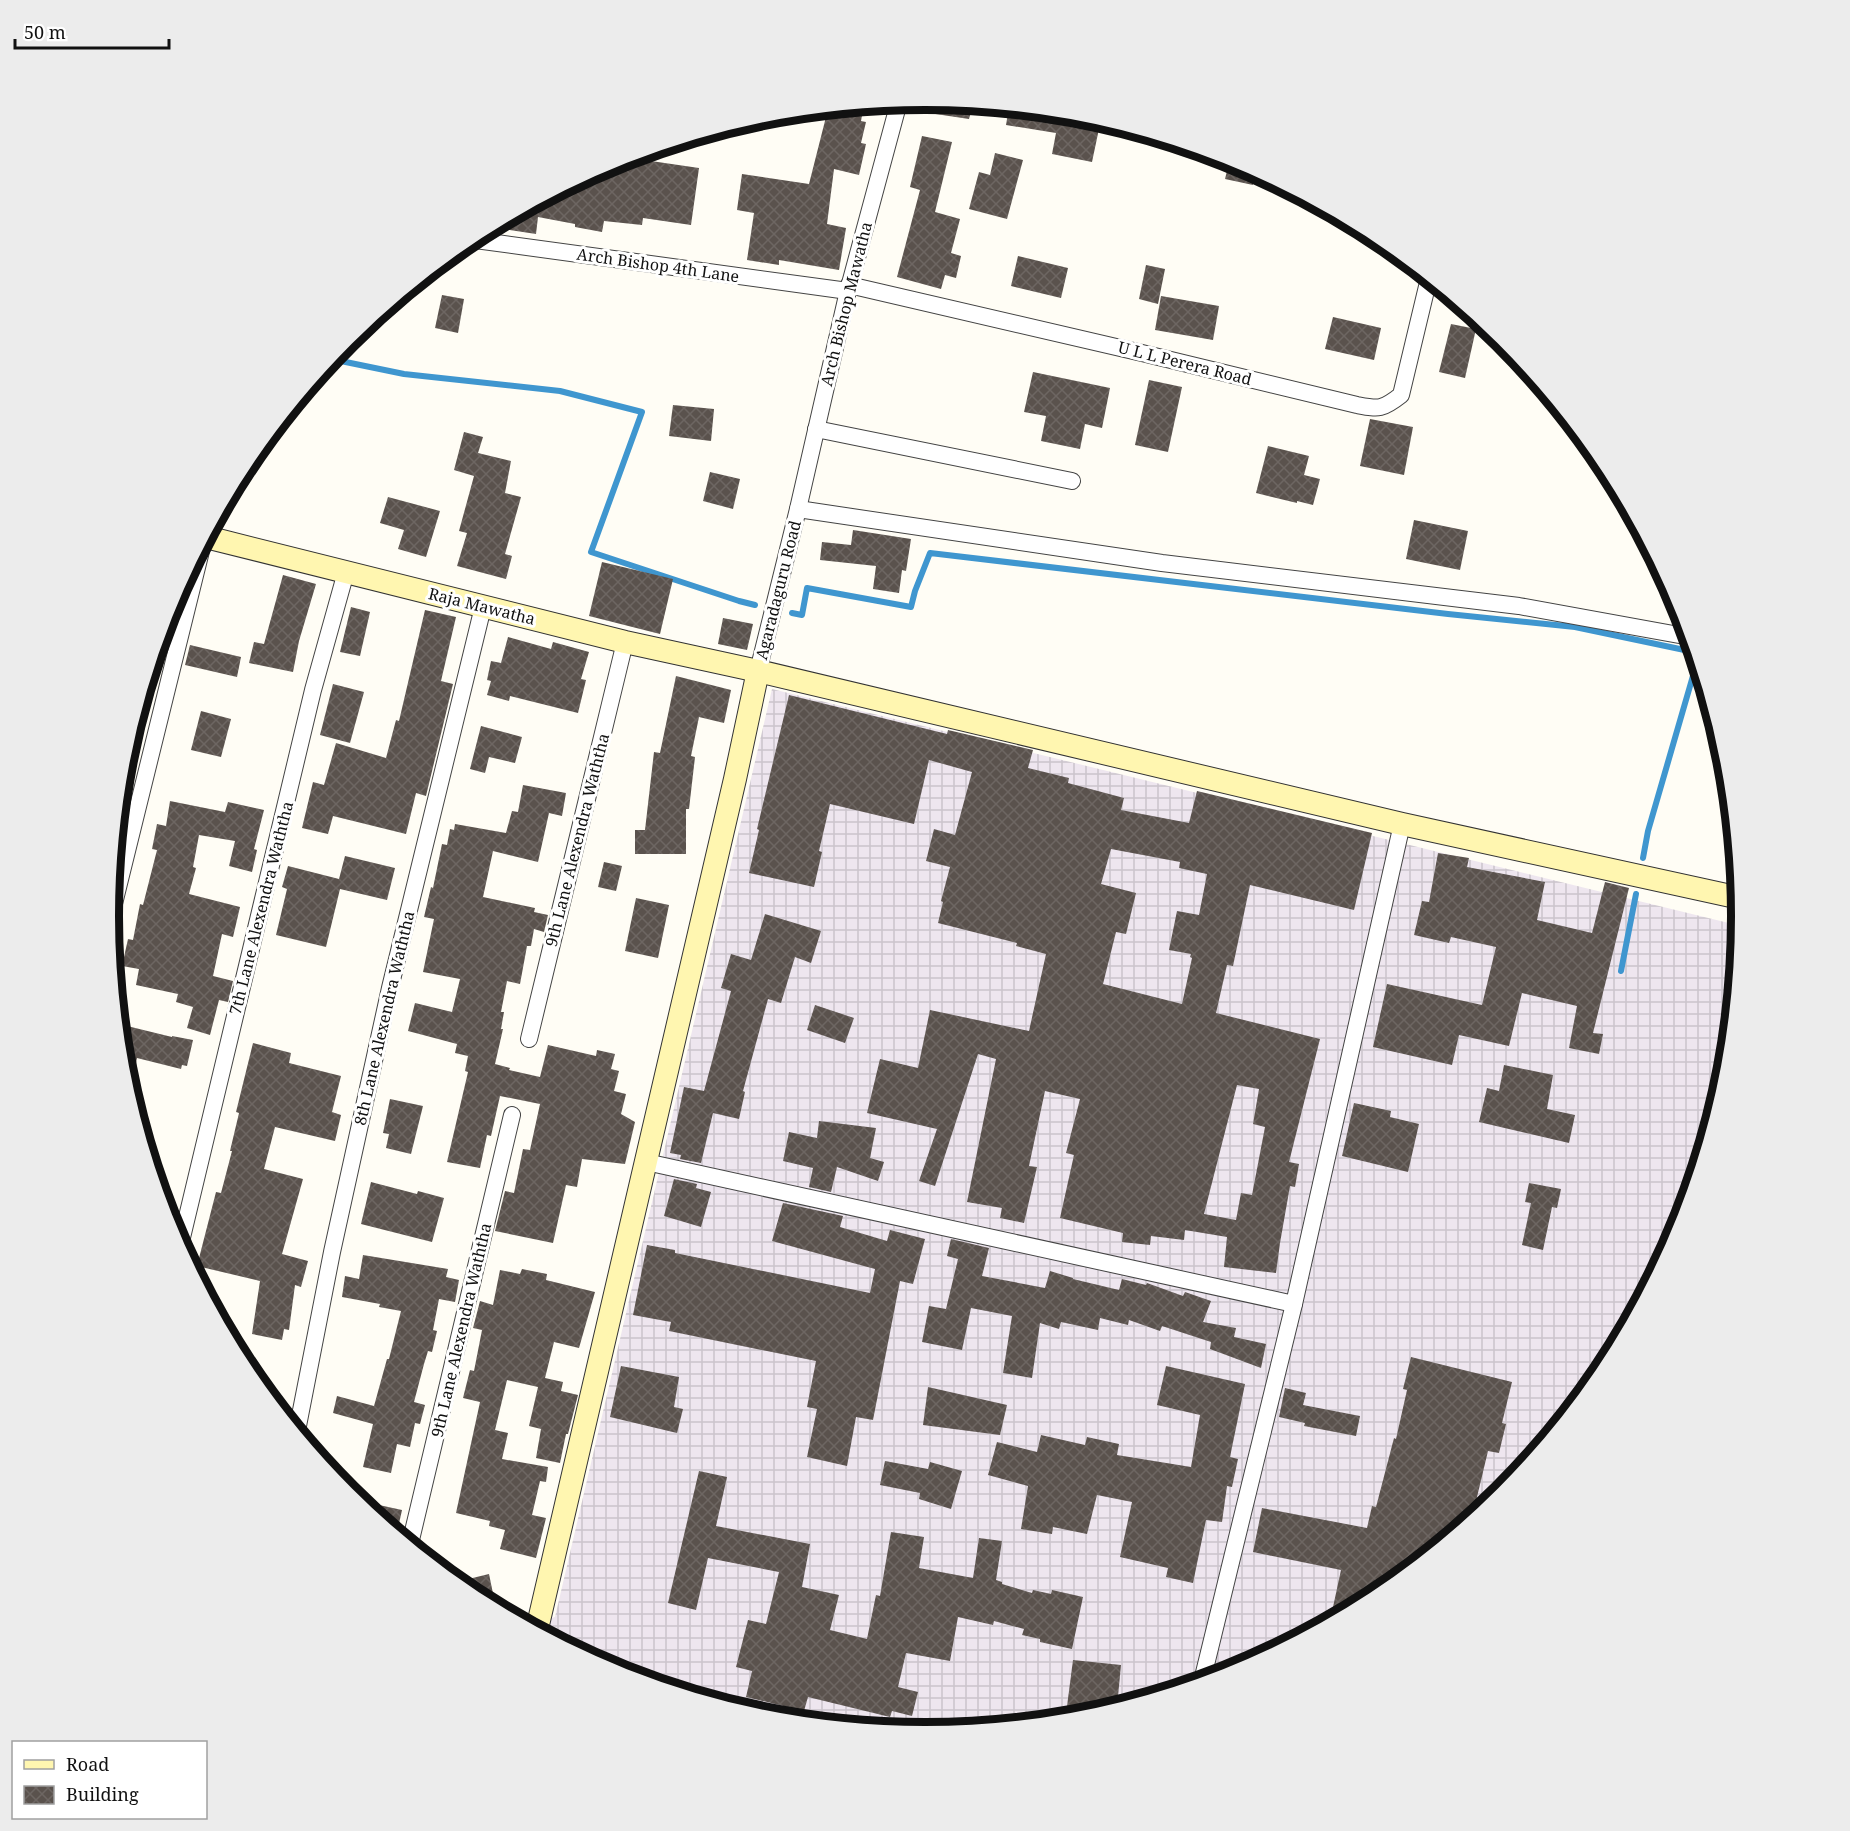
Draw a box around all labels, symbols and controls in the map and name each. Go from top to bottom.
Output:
scale bar [15,12,170,50]
text: 50 m [24,20,66,44]
street label: Arch Bishop Mawatha [815,219,877,389]
street label: Arch Bishop 4th Lane [575,243,741,287]
street label: U L L Perera Road [1116,336,1254,390]
street label: Agaradaguru Road [750,518,806,662]
street label: Raja Mawatha [426,582,538,630]
street label: 9th Lane Alexendra Waththa [540,731,614,949]
street label: 7th Lane Alexendra Waththa [224,799,298,1017]
street label: 8th Lane Alexendra Waththa [349,909,419,1127]
street label: 9th Lane Alexendra Waththa [426,1221,496,1439]
legend [12,1741,207,1819]
text: Road [66,1752,109,1776]
text: Building [66,1782,139,1806]

